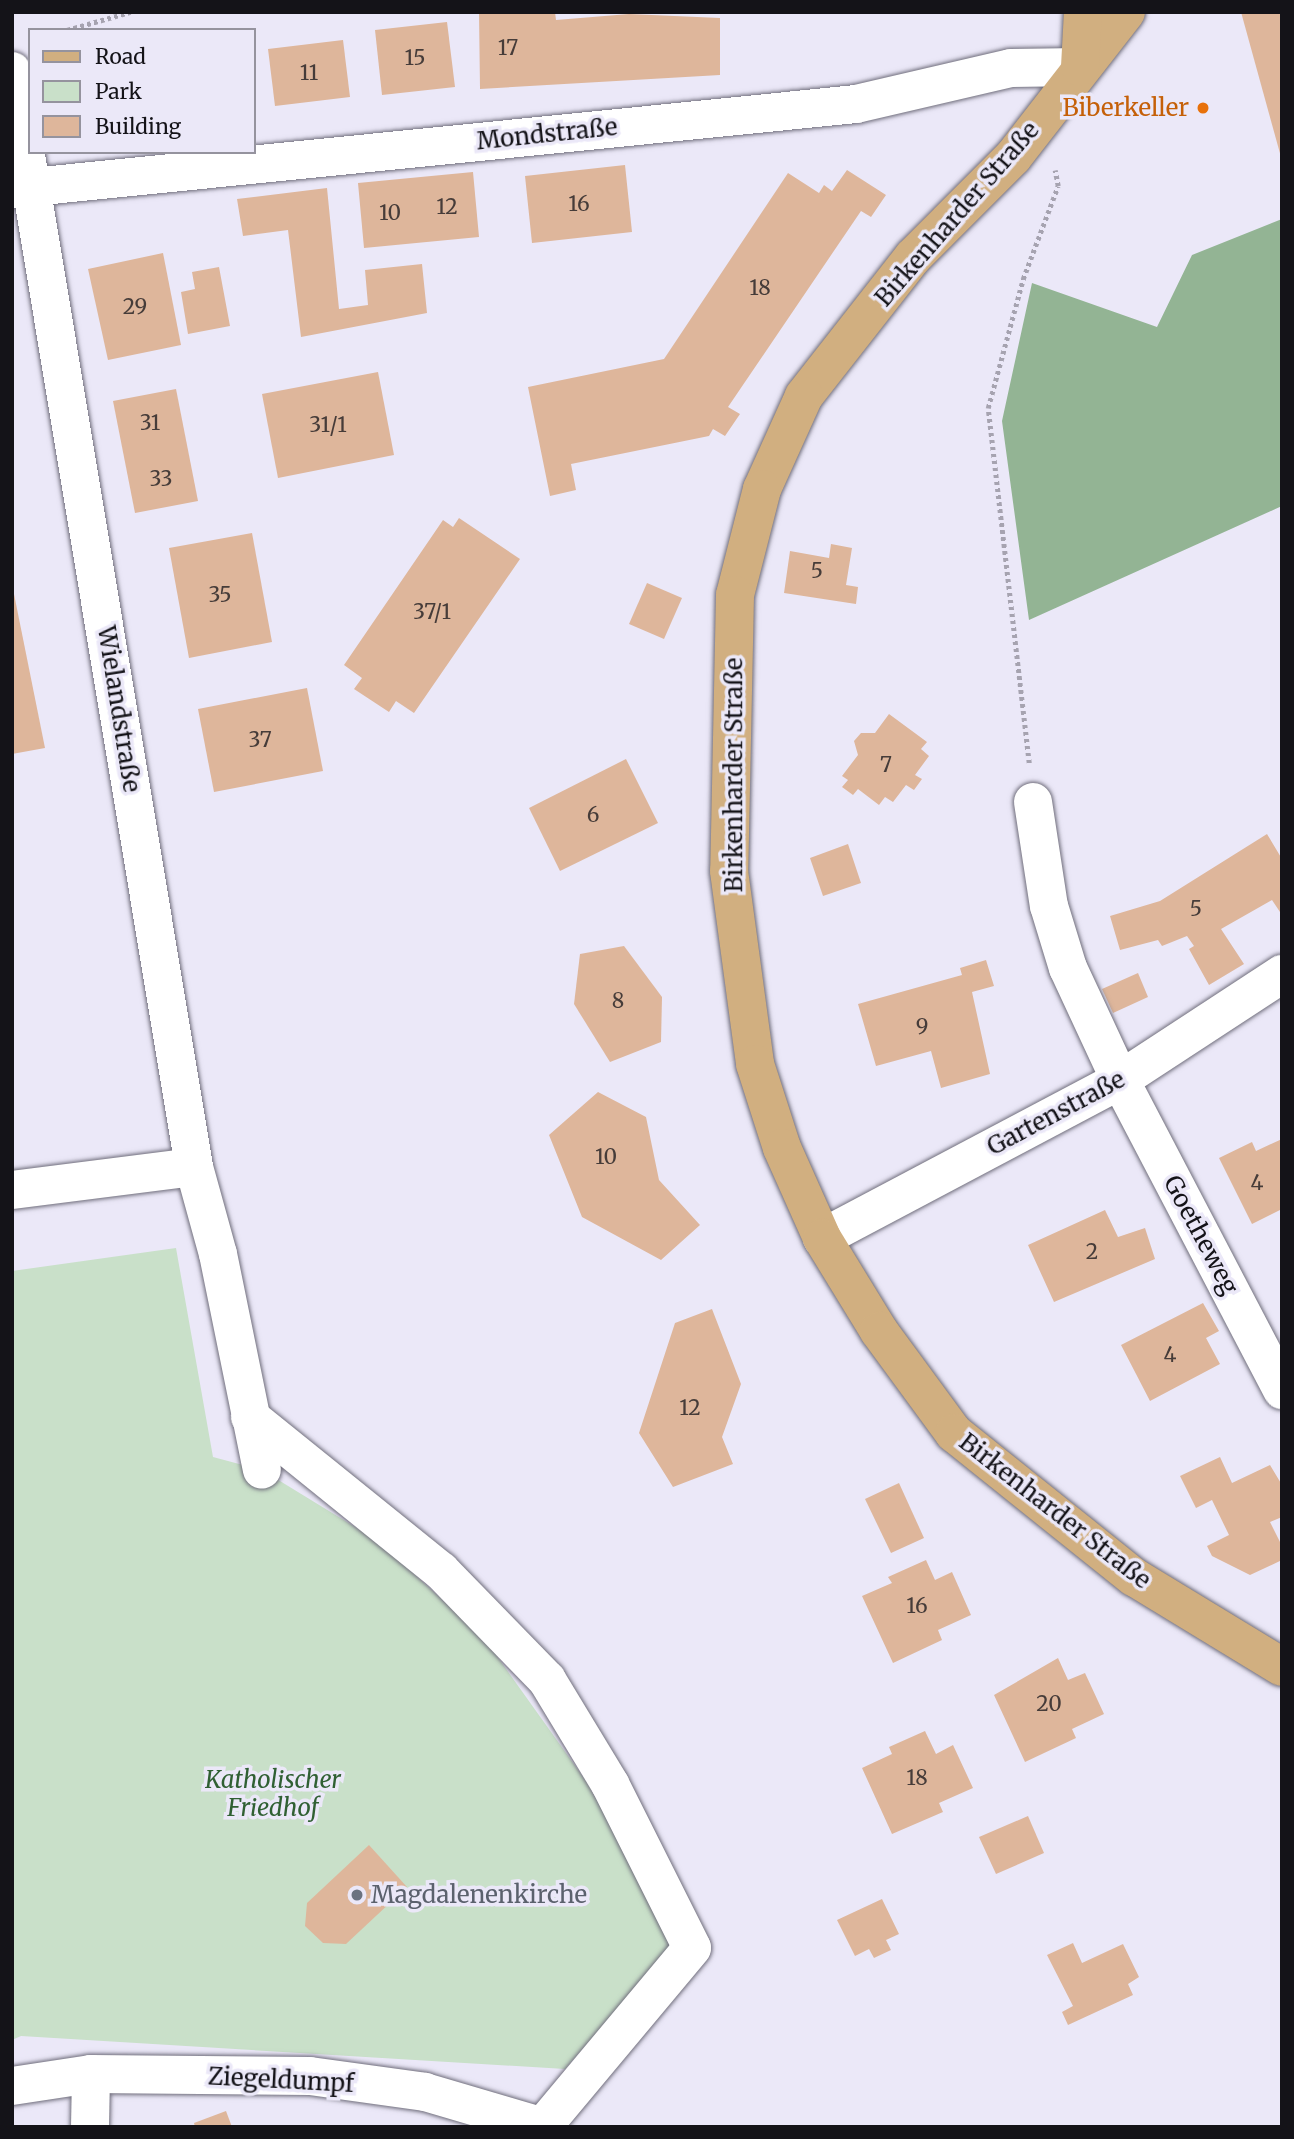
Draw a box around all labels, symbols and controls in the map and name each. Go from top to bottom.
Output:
legend [28,28,256,154]
house number: 17 [498,35,518,61]
text: Road [95,43,146,70]
house number: 15 [404,45,426,71]
house number: 11 [300,60,318,86]
text: Park [95,78,142,105]
place label: Biberkeller [1063,94,1189,122]
marker: Biberkeller [1195,100,1211,116]
street label: Mondstraße [475,112,619,156]
text: Building [95,113,181,140]
street label: Birkenharder Straße [869,116,1045,312]
house number: 16 [568,191,590,217]
house number: 12 [436,194,458,220]
house number: 10 [379,200,401,226]
house number: 18 [749,275,771,301]
house number: 29 [123,294,147,320]
house number: 31 [140,410,160,436]
house number: 31/1 [309,412,347,438]
house number: 33 [149,466,173,492]
house number: 5 [811,558,823,584]
house number: 35 [208,582,232,608]
house number: 37/1 [413,599,451,625]
street label: Wielandstraße [92,624,146,794]
street label: Birkenharder Straße [720,658,748,892]
house number: 37 [248,727,272,753]
house number: 7 [880,752,892,778]
house number: 6 [587,802,599,828]
house number: 5 [1190,896,1202,922]
house number: 8 [612,988,624,1014]
house number: 9 [916,1014,928,1040]
street label: Gartenstraße [982,1065,1130,1161]
house number: 10 [595,1144,617,1170]
house number: 4 [1251,1170,1263,1196]
street label: Goetheweg [1158,1171,1244,1299]
house number: 2 [1086,1239,1098,1265]
house number: 4 [1164,1342,1176,1368]
house number: 12 [679,1395,701,1421]
street label: Birkenharder Straße [954,1427,1156,1595]
house number: 16 [906,1593,928,1619]
house number: 20 [1036,1691,1062,1717]
house number: 18 [906,1765,928,1791]
park label: Katholischer Friedhof [205,1766,341,1822]
place label: Magdalenenkirche [371,1881,587,1909]
marker: Magdalenenkirche [349,1887,365,1903]
street label: Ziegeldumpf [207,2062,355,2098]

